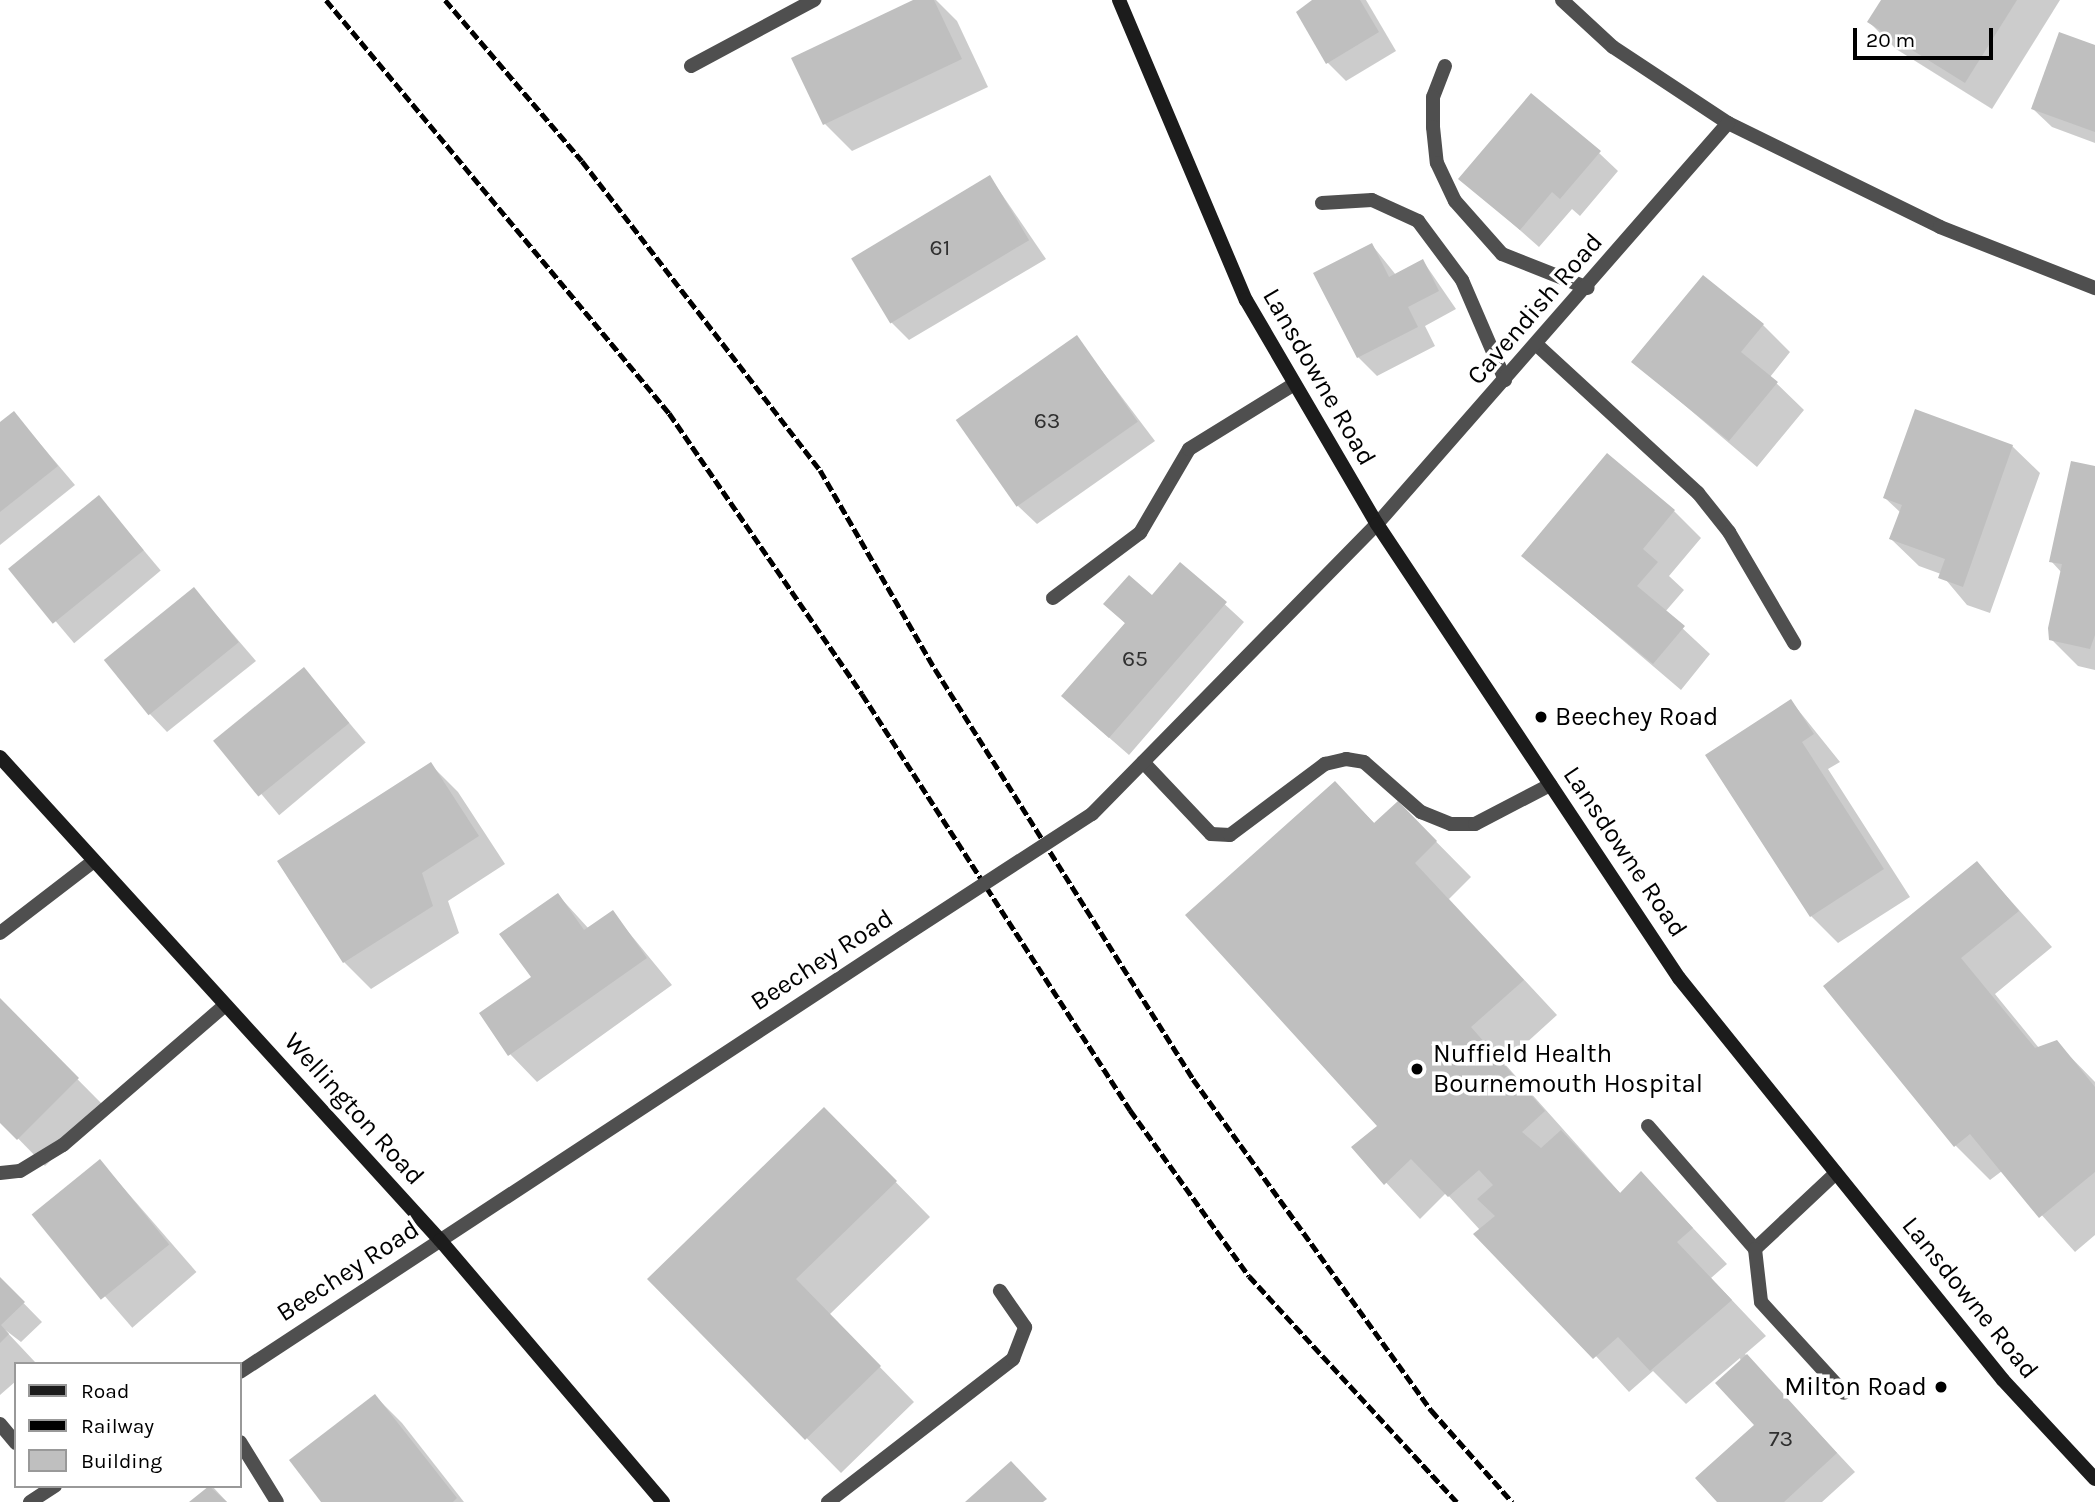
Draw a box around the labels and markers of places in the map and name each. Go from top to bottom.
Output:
place label: Beechey Road [1555,701,1718,733]
marker: Beechey Road [1533,709,1549,725]
place label: Nuffield Health Bournemouth Hospital [1433,1038,1703,1100]
marker: Nuffield Health Bournemouth Hospital [1407,1059,1427,1079]
place label: Milton Road [1784,1371,1927,1403]
marker: Milton Road [1933,1379,1949,1395]

